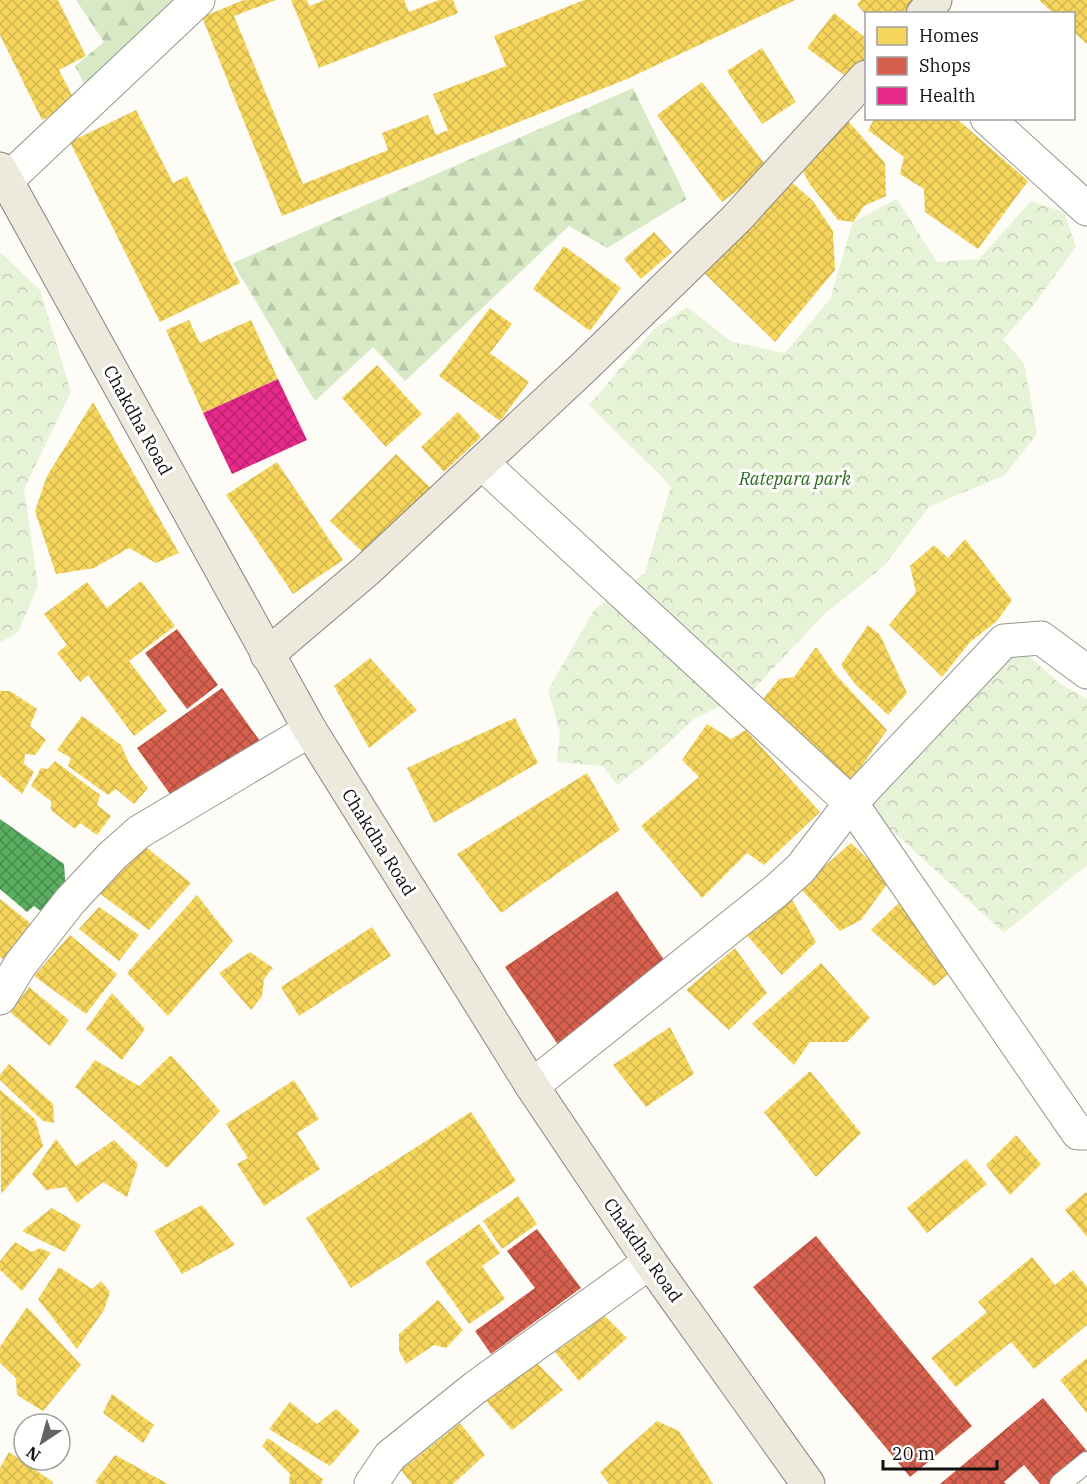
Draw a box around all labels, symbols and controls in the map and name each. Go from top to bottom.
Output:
legend [865,12,1075,120]
text: Homes [919,24,979,47]
text: Shops [919,54,971,77]
text: Health [919,84,976,107]
street label: Chakdha Road [98,361,178,479]
park label: Ratepara park [738,467,852,490]
street label: Chakdha Road [337,784,421,900]
street label: Chakdha Road [599,1193,687,1307]
north arrow [12,1412,72,1472]
scale bar [883,1433,997,1471]
text: N [22,1442,44,1466]
text: 20 m [892,1442,935,1465]

